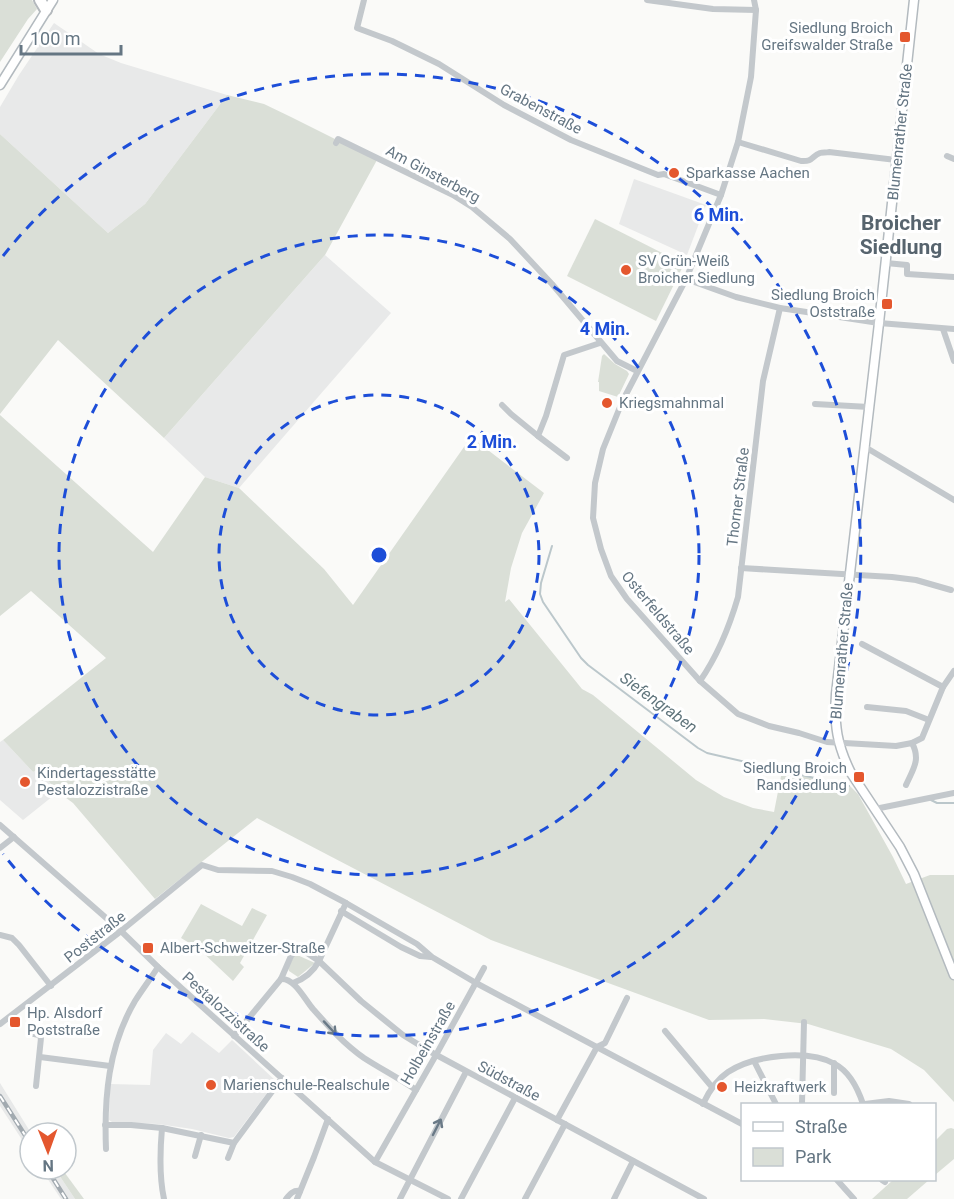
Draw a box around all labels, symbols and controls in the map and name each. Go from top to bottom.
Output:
scale bar [21,18,122,56]
place label: Siedlung Broich Greifswalder Straße [761,19,893,54]
text: 100 m [30,28,81,49]
marker: Siedlung Broich Greifswalder Straße [898,30,912,44]
street label: Blumenrather Straße [884,63,916,201]
street label: Grabenstraße [497,80,585,138]
street label: Am Ginsterberg [383,142,483,206]
place label: Sparkasse Aachen [686,164,810,182]
marker: Sparkasse Aachen [667,166,681,180]
text: 6 Min. [694,204,744,225]
district label: Broicher Siedlung [860,211,942,259]
place label: SV Grün-Weiß Broicher Siedlung [638,252,755,287]
marker: SV Grün-Weiß Broicher Siedlung [619,263,633,277]
place label: Siedlung Broich Oststraße [771,286,875,321]
marker: Siedlung Broich Oststraße [880,297,894,311]
text: 4 Min. [580,318,630,339]
place label: Kriegsmahnmal [619,394,724,412]
marker: Kriegsmahnmal [600,396,614,410]
text: 2 Min. [467,431,517,452]
street label: Thorner Straße [723,446,753,547]
centre of rings [369,545,389,565]
street label: Osterfeldstraße [618,567,698,659]
street label: Blumenrather Straße [827,582,857,720]
water label: Siefengraben [616,668,701,737]
place label: Siedlung Broich Randsiedlung [743,759,847,794]
place label: Kindertagesstätte Pestalozzistraße [37,764,156,799]
marker: Siedlung Broich Randsiedlung [852,770,866,784]
marker: Kindertagesstätte Pestalozzistraße [18,775,32,789]
street label: Poststraße [61,907,129,967]
place label: Albert-Schweitzer-Straße [160,939,325,957]
marker: Albert-Schweitzer-Straße [141,941,155,955]
street label: Pestalozzistraße [179,968,273,1056]
street label: Holbeinstraße [397,998,459,1088]
place label: Hp. Alsdorf Poststraße [27,1004,103,1039]
marker: Hp. Alsdorf Poststraße [8,1015,22,1029]
one-way arrow [323,1021,337,1036]
street label: Südstraße [475,1057,543,1105]
place label: Marienschule-Realschule [223,1076,390,1094]
marker: Marienschule-Realschule [204,1078,218,1092]
place label: Heizkraftwerk [734,1078,827,1096]
marker: Heizkraftwerk [715,1080,729,1094]
legend [741,1103,936,1181]
text: Straße [795,1116,847,1137]
one-way arrow [431,1119,443,1137]
north arrow [18,1121,78,1181]
text: Park [795,1146,832,1167]
text: N [42,1156,54,1175]

